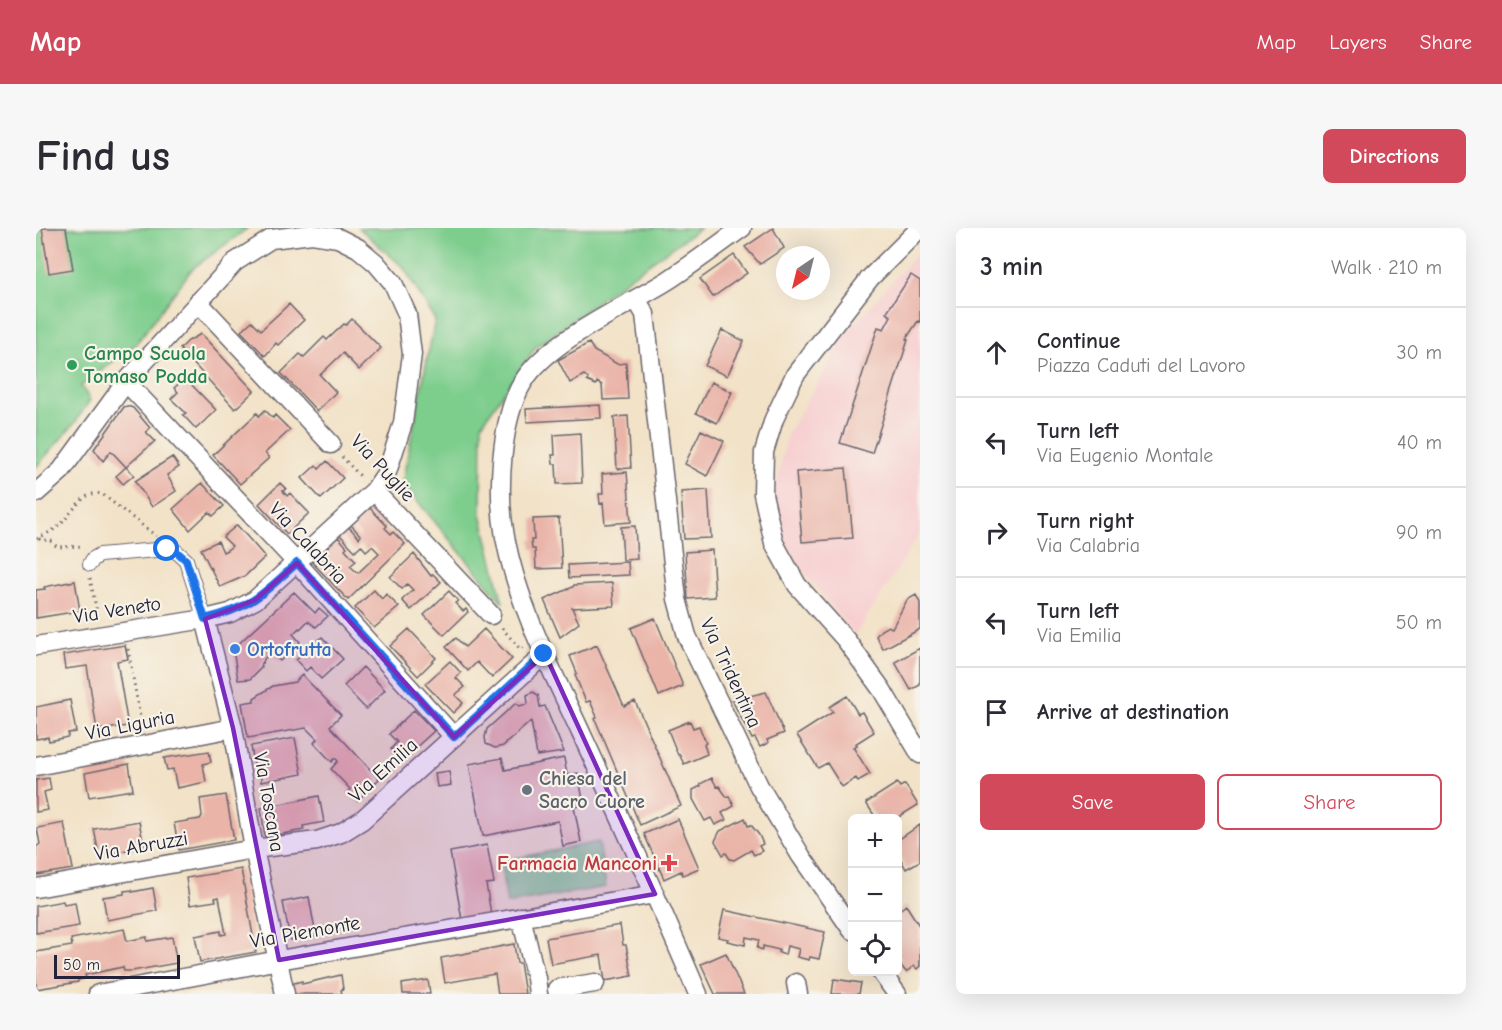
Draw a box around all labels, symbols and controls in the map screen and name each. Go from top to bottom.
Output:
text: Map [30,26,81,58]
text: Map [1257,30,1296,54]
text: Layers [1329,30,1387,54]
text: Share [1420,30,1472,54]
button: Directions [1323,129,1466,183]
text: Find us [36,132,170,181]
north arrow [776,246,830,300]
text: 3 min [980,252,1043,282]
text: Walk · 210 m [1331,256,1442,279]
text: Continue [1037,328,1120,354]
icon: ahead [980,336,1013,369]
text: 30 m [1396,341,1442,364]
place label: Campo Scuola Tomaso Podda [84,342,208,388]
text: Piazza Caduti del Lavoro [1037,354,1246,377]
marker: Campo Scuola Tomaso Podda [65,358,79,372]
text: Turn left [1037,418,1119,444]
icon: left [980,426,1013,459]
street label: Via Puglie [346,430,420,506]
text: 40 m [1397,431,1442,454]
text: Via Eugenio Montale [1037,444,1213,467]
street label: Via Calabria [264,497,352,589]
text: Turn right [1037,508,1134,534]
icon: right [980,516,1013,549]
text: 90 m [1396,521,1442,544]
text: Via Calabria [1037,534,1140,557]
route start [153,535,179,561]
street label: Via Veneto [71,592,163,628]
text: Turn left [1037,598,1119,624]
icon: left [980,606,1013,639]
text: 50 m [1396,611,1442,634]
street label: Via Tridentina [696,614,766,732]
text: Via Emilia [1037,624,1122,647]
place label: Ortofrutta [247,638,332,661]
route end [530,640,556,666]
marker: Ortofrutta [228,642,242,656]
icon: arrive [980,696,1013,729]
text: Arrive at destination [1037,699,1229,725]
street label: Via Liguria [83,705,177,745]
street label: Via Emilia [344,733,422,807]
street label: Via Toscana [249,750,289,854]
place label: Chiesa del Sacro Cuore [539,767,645,813]
button: Save [980,774,1205,830]
button: Share [1217,774,1442,830]
marker: Chiesa del Sacro Cuore [520,783,534,797]
map controls [848,814,902,976]
button: + [848,814,902,868]
street label: Via Abruzzi [92,826,190,866]
place label: Farmacia Manconi [497,852,657,875]
marker: Farmacia Manconi [662,856,676,870]
button: − [848,868,902,922]
street label: Via Piemonte [248,911,362,953]
button: locate [848,922,902,976]
scale bar [54,952,180,980]
text: 50 m [63,956,100,974]

